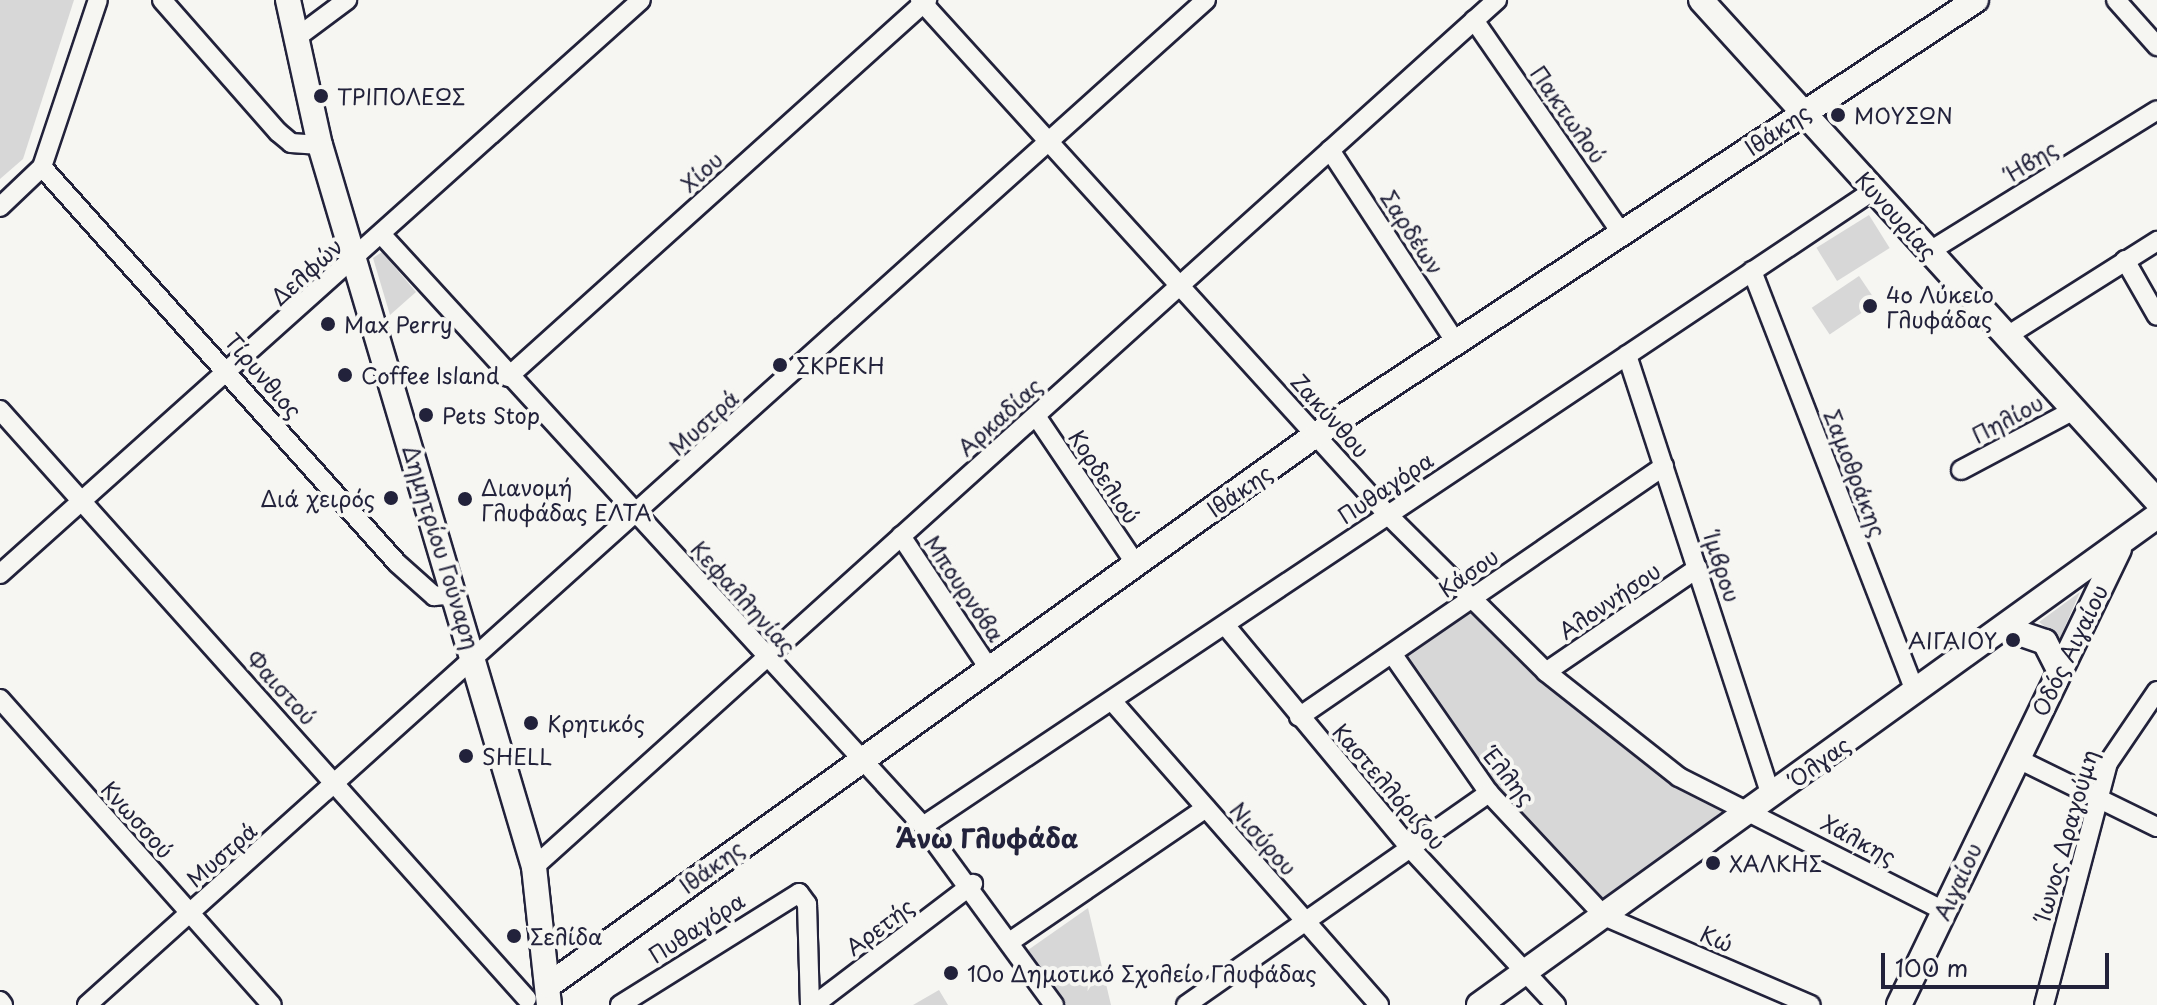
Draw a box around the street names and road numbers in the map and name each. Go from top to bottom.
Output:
street label: Πακτωλού [1526,60,1612,168]
street label: Ιθάκης [1739,98,1815,160]
street label: Ήβης [2000,134,2062,186]
street label: Χίου [674,145,728,197]
street label: Κυνουρίας [1851,166,1943,264]
street label: Σαρδέων [1376,185,1450,279]
street label: Δελφών [265,232,347,310]
street label: Τίρυνθιος [220,327,308,423]
street label: Ζακύνθου [1286,368,1376,462]
street label: Αρκαδίας [952,371,1046,461]
street label: Μυστρά [663,384,743,460]
street label: Πηλίου [1967,388,2047,448]
street label: Σαμοθράκης [1820,406,1892,540]
street label: Κορδελιού [1064,424,1146,528]
street label: Δημητρίου Γούναρη [398,442,486,652]
street label: Πυθαγόρα [1332,446,1438,528]
street label: Ιθάκης [1202,458,1276,522]
street label: Ίμβρου [1699,529,1747,605]
street label: Μπουρνόβα [920,530,1010,646]
street label: Κεφαλληνίας [686,535,802,659]
street label: Κάσου [1433,542,1503,602]
street label: Αλοννήσου [1553,556,1665,644]
street label: Οδóς Αιγαίου [2026,580,2112,720]
street label: Φαιστού [242,644,322,730]
street label: Καστελλόριζου [1328,718,1452,854]
street label: Όλγας [1784,730,1854,792]
street label: Έλλης [1479,742,1541,810]
street label: Ίωνος Δραγούμη [2028,746,2102,924]
street label: Κνωσσού [97,775,179,863]
street label: Νισύρου [1225,796,1303,880]
street label: Χάλκης [1817,808,1901,870]
street label: Μυστρά [180,816,262,892]
street label: Ιθάκης [674,834,748,898]
street label: Αιγαίου [1928,838,1986,924]
street label: Πυθαγόρα [643,886,749,968]
street label: Αρετής [840,892,918,960]
street label: Κώ [1697,919,1737,957]

